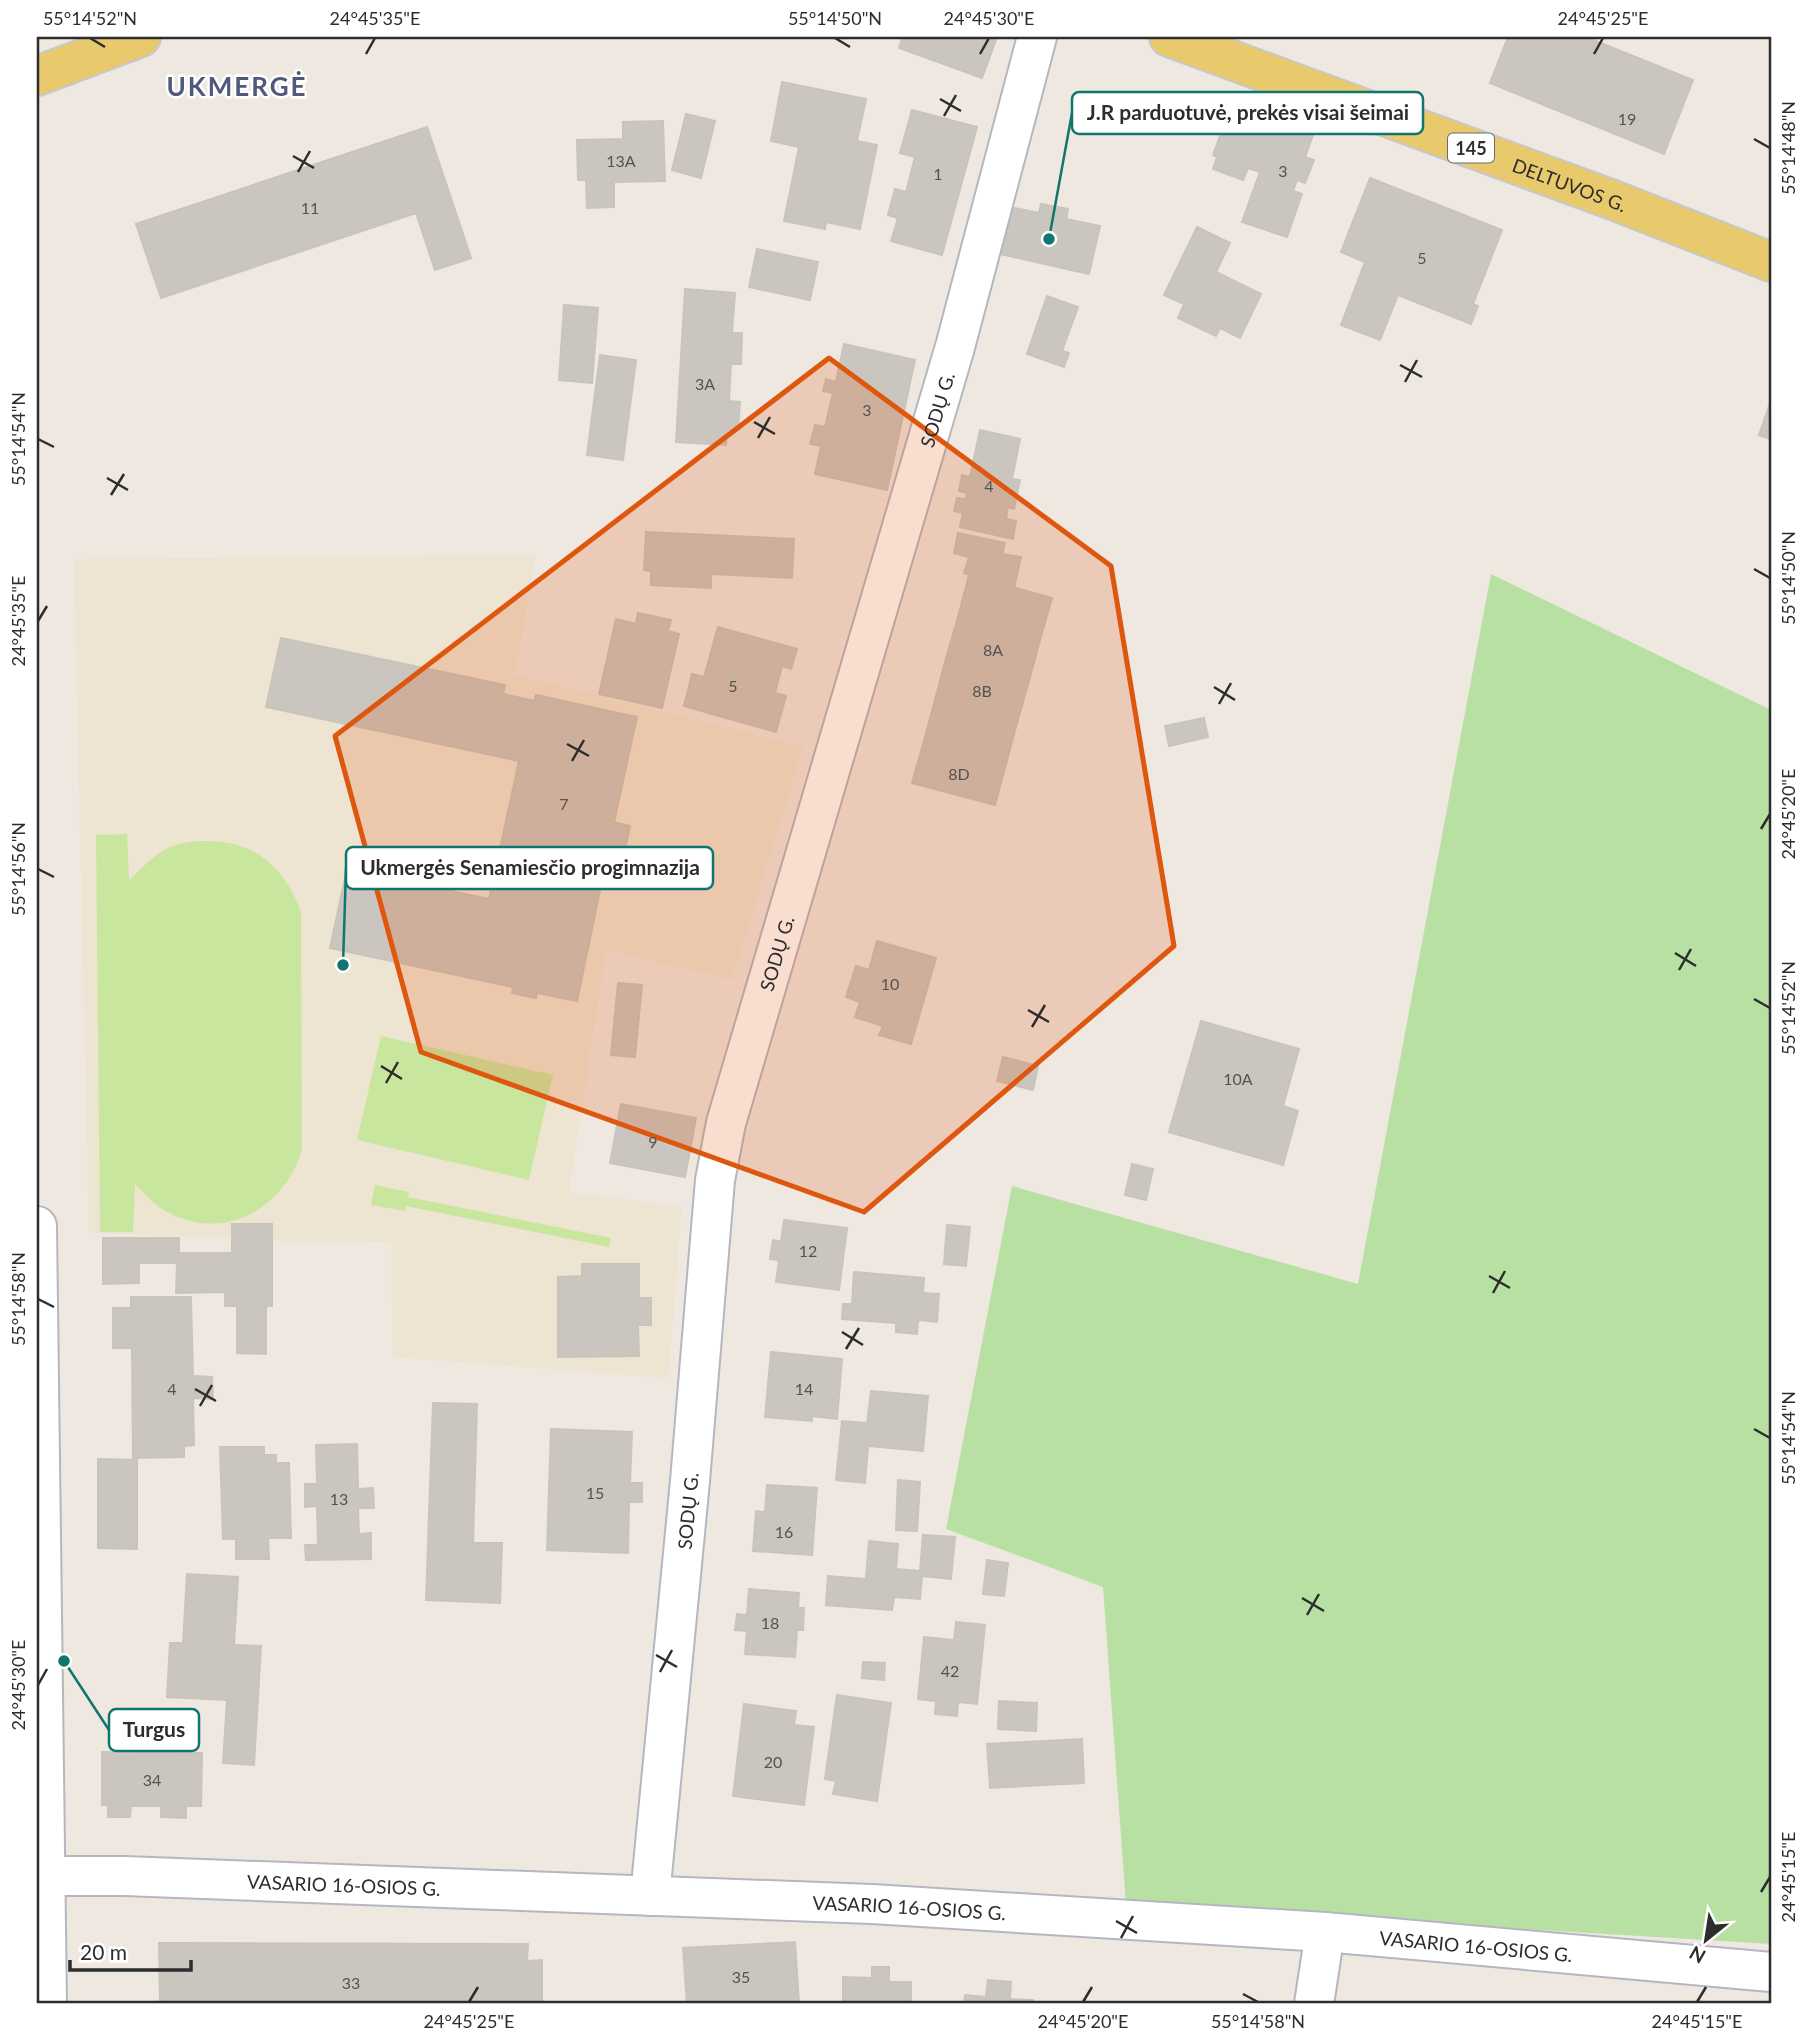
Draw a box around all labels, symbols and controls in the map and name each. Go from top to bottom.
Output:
text: 55°14'52"N [43,7,137,29]
text: 24°45'35"E [330,7,420,29]
text: 55°14'50"N [788,7,882,29]
text: 24°45'30"E [944,7,1034,29]
text: 24°45'25"E [1558,7,1648,29]
district label: UKMERGĖ [167,70,307,102]
callout: J.R parduotuvė, prekės visai šeimai [1072,92,1423,134]
text: J.R parduotuvė, prekės visai šeimai [1087,99,1409,124]
text: 55°14'48"N [1777,101,1799,195]
house number: 19 [1618,109,1636,128]
road number: 145 [1448,134,1494,162]
house number: 13A [606,151,636,170]
street label: DELTUVOS G. [1510,153,1630,216]
house number: 3 [1278,161,1288,180]
house number: 1 [933,164,943,183]
house number: 11 [301,198,319,217]
house number: 5 [1417,248,1427,267]
street label: SODŲ G. [915,369,959,450]
house number: 3A [695,374,715,393]
text: 55°14'54"N [7,392,29,486]
house number: 3 [862,400,872,419]
house number: 4 [984,476,994,495]
text: 55°14'50"N [1777,531,1799,625]
text: 24°45'35"E [7,576,29,666]
house number: 8A [983,640,1003,659]
house number: 5 [728,676,738,695]
house number: 8B [972,681,992,700]
house number: 8D [948,764,970,783]
text: 24°45'20"E [1777,769,1799,859]
house number: 7 [559,794,569,813]
text: 55°14'56"N [7,822,29,916]
callout: Ukmergės Senamiesčio progimnazija [346,847,713,889]
text: Ukmergės Senamiesčio progimnazija [360,854,700,879]
street label: SODŲ G. [754,913,798,994]
text: 55°14'52"N [1777,961,1799,1055]
house number: 10 [881,974,899,993]
house number: 10A [1223,1069,1253,1088]
house number: 9 [648,1132,658,1151]
house number: 12 [799,1241,817,1260]
text: 55°14'58"N [7,1252,29,1346]
house number: 4 [167,1379,177,1398]
house number: 14 [795,1379,813,1398]
text: 55°14'54"N [1777,1391,1799,1485]
street label: SODŲ G. [672,1471,702,1550]
house number: 15 [586,1483,604,1502]
house number: 13 [330,1489,348,1508]
house number: 16 [775,1522,793,1541]
house number: 18 [761,1613,779,1632]
text: 24°45'30"E [7,1640,29,1730]
house number: 42 [941,1661,959,1680]
callout: Turgus [109,1709,199,1751]
text: Turgus [123,1716,185,1741]
house number: 20 [764,1752,782,1771]
house number: 34 [143,1770,161,1789]
text: 24°45'15"E [1777,1832,1799,1922]
street label: VASARIO 16-OSIOS G. [247,1869,441,1899]
street label: VASARIO 16-OSIOS G. [812,1890,1007,1924]
north arrow [1672,1904,1742,1974]
street label: VASARIO 16-OSIOS G. [1378,1925,1574,1966]
scale bar [70,1929,191,1973]
text: 20 m [80,1939,127,1964]
text: N [1685,1942,1709,1969]
house number: 35 [732,1967,750,1986]
house number: 33 [342,1973,360,1992]
text: 24°45'25"E [424,2010,514,2032]
text: 24°45'20"E [1038,2010,1128,2032]
text: 55°14'58"N [1211,2010,1305,2032]
text: 24°45'15"E [1652,2010,1742,2032]

